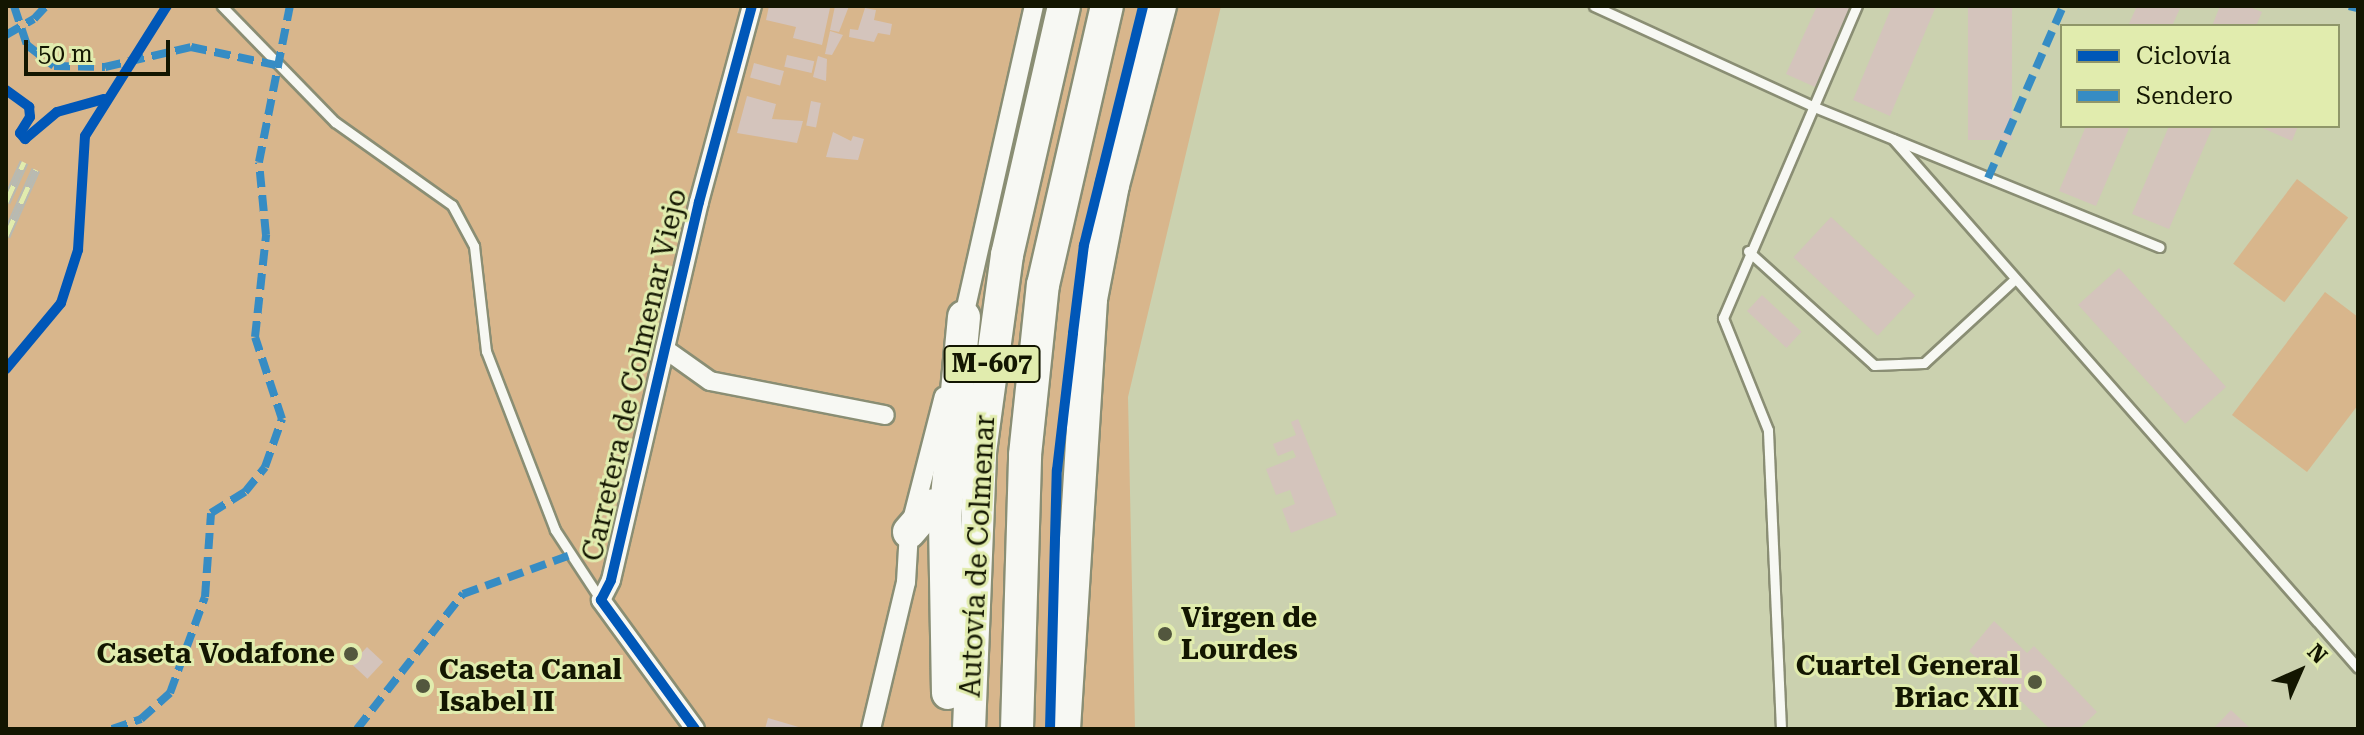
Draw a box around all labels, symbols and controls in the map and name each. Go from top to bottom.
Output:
scale bar [28,24,174,74]
legend [2060,24,2340,128]
text: 50 m [38,40,93,68]
text: Ciclovía [2136,42,2231,70]
text: Sendero [2136,82,2233,110]
street label: Carretera de Colmenar Viejo [576,186,694,564]
road number: M-607 [942,342,1042,386]
street label: Autovía de Colmenar [954,414,1002,698]
place label: Virgen de Lourdes [1181,601,1317,667]
marker: Virgen de Lourdes [1156,625,1174,643]
north arrow [2260,631,2340,711]
place label: Caseta Vodafone [97,637,335,671]
text: N [2302,639,2332,669]
marker: Caseta Vodafone [342,645,360,663]
place label: Cuartel General Briac XII [1796,649,2019,715]
place label: Caseta Canal Isabel II [439,653,622,719]
marker: Cuartel General Briac XII [2026,673,2044,691]
marker: Caseta Canal Isabel II [414,677,432,695]

